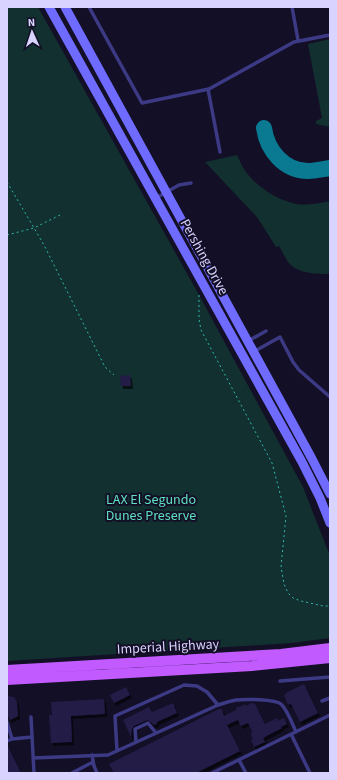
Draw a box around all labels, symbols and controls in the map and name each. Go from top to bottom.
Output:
north arrow [12,12,52,52]
text: N [27,15,36,30]
street label: Pershing Drive [175,215,233,299]
park label: LAX El Segundo Dunes Preserve [106,490,196,526]
street label: Imperial Highway [116,634,220,660]

